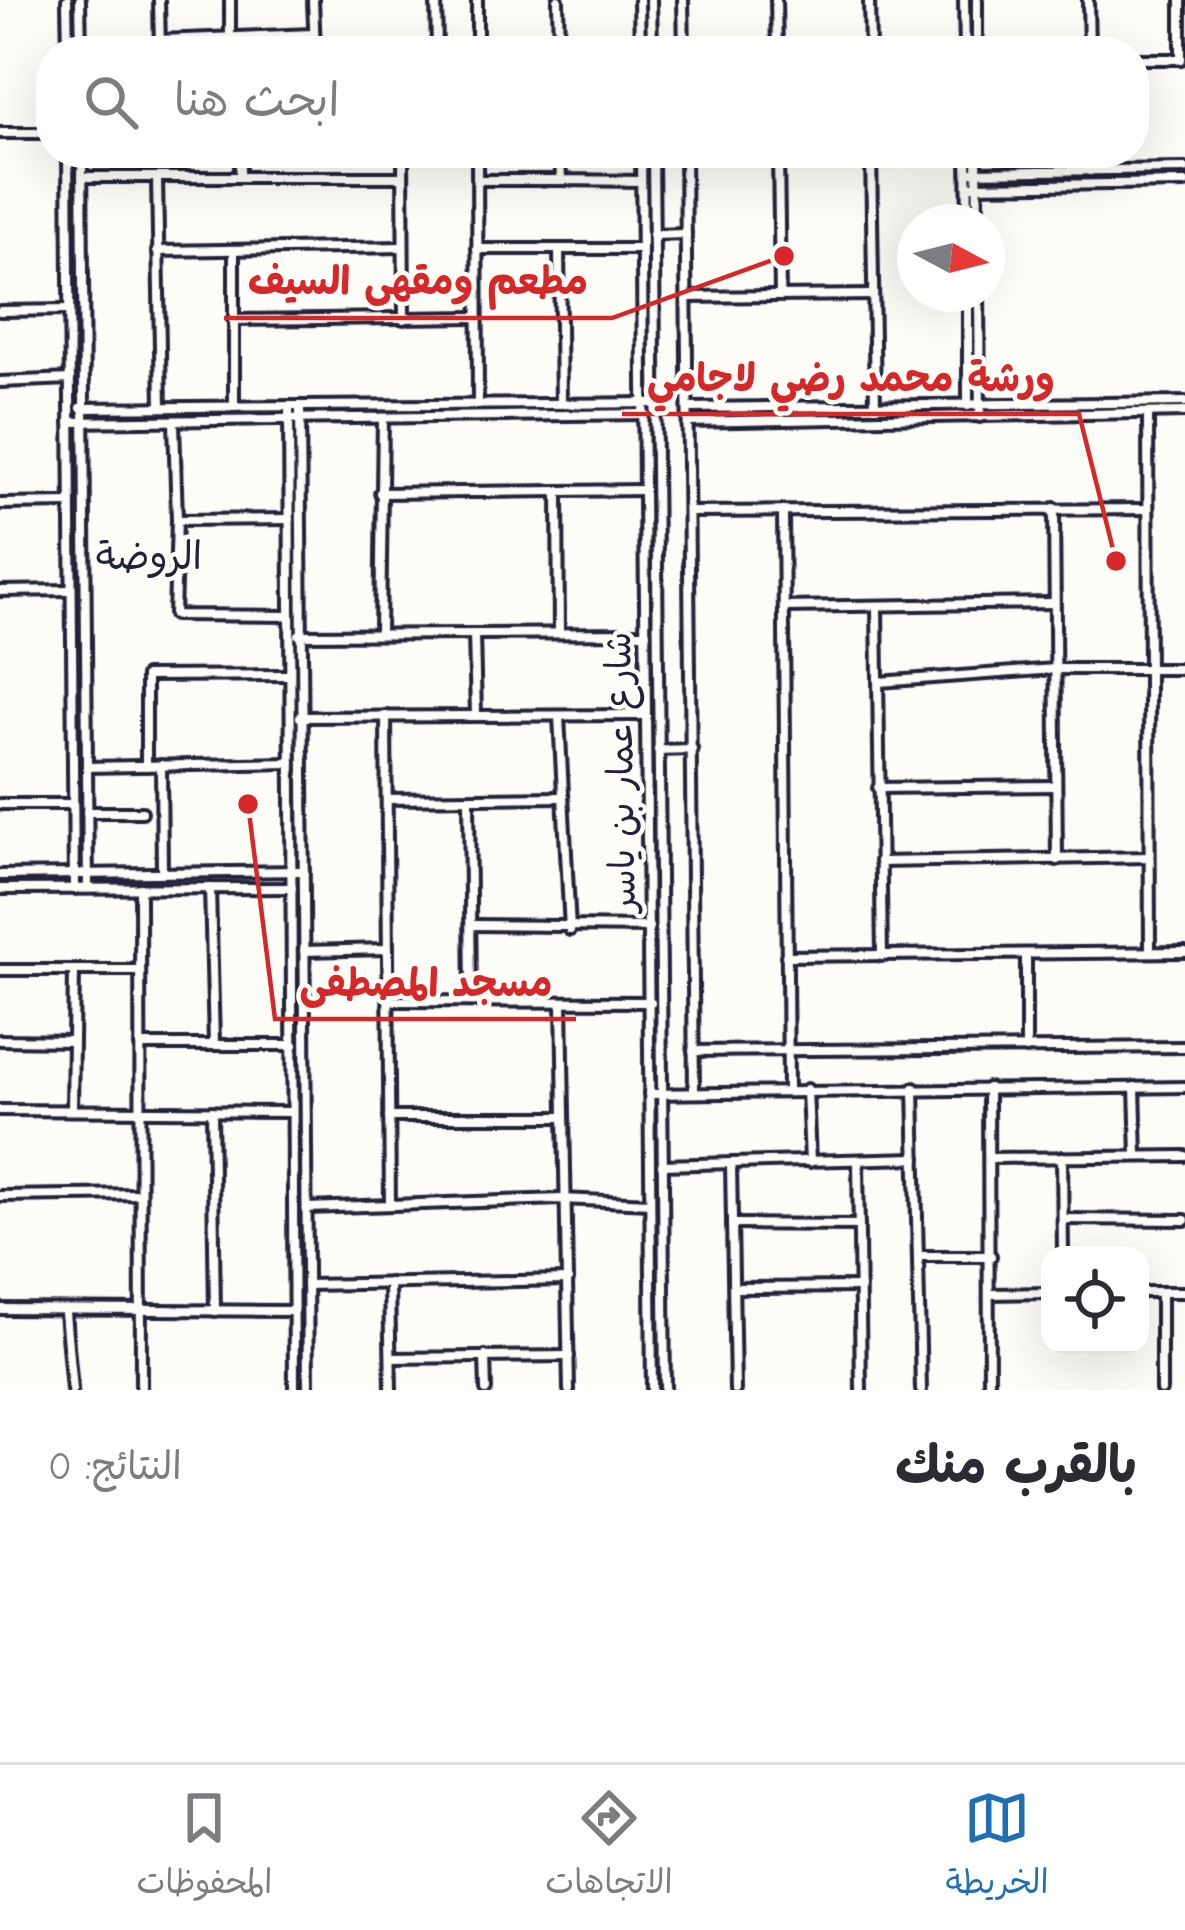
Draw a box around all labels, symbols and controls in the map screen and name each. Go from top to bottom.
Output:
search box [36,36,1149,168]
icon: search [78,69,144,135]
text: ابحث هنا [174,74,339,126]
north arrow [897,204,1005,312]
callout: مطعم ومقهى السيف [224,243,612,318]
text: مطعم ومقهى السيف [248,259,588,310]
callout: ورشة محمد رضي لاجامي [622,339,1079,414]
text: ورشة محمد رضي لاجامي [647,356,1055,412]
district label: الروضة [96,534,202,579]
street label: شارع عمار بن ياسر [598,632,648,915]
callout: مسجد المصطفى [275,944,576,1019]
text: مسجد المصطفى [300,961,552,1008]
map controls [1041,1246,1149,1354]
button: locate [1041,1246,1149,1354]
text: بالقرب منك [895,1436,1137,1495]
text: النتائج: 0 [48,1444,182,1489]
tab: المحفوظات [136,1785,272,1911]
tab: الاتجاهات [545,1785,673,1911]
tab: الخريطة [946,1785,1049,1911]

